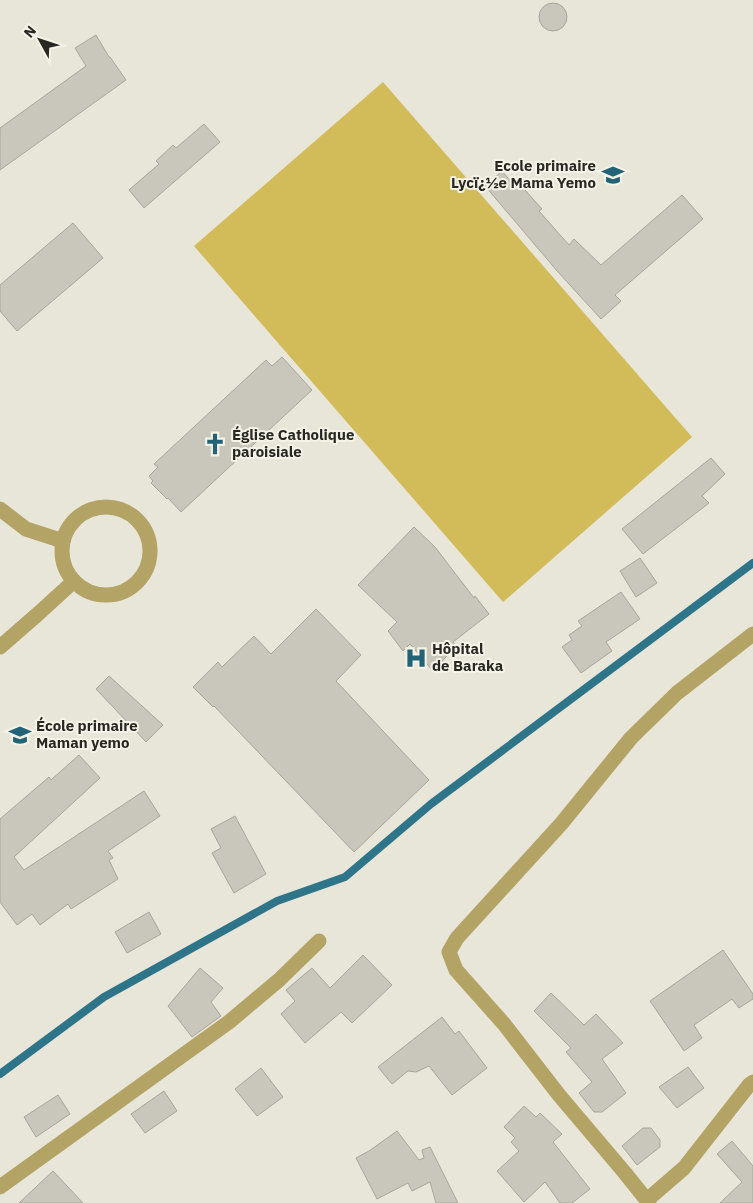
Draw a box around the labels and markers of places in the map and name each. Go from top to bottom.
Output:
place label: Ecole primaire Lycï¿½e Mama Yemo [451,156,596,192]
school or university icon: Ecole primaire Lycï¿½e Mama Yemo [600,162,626,188]
place label: Église Catholique paroisiale [232,425,354,461]
church icon: Église Catholique paroisiale [202,431,228,457]
place label: Hôpital de Baraka [432,639,504,675]
hospital icon: Hôpital de Baraka [403,645,429,671]
place label: École primaire Maman yemo [36,716,138,752]
school or university icon: École primaire Maman yemo [7,722,33,748]

